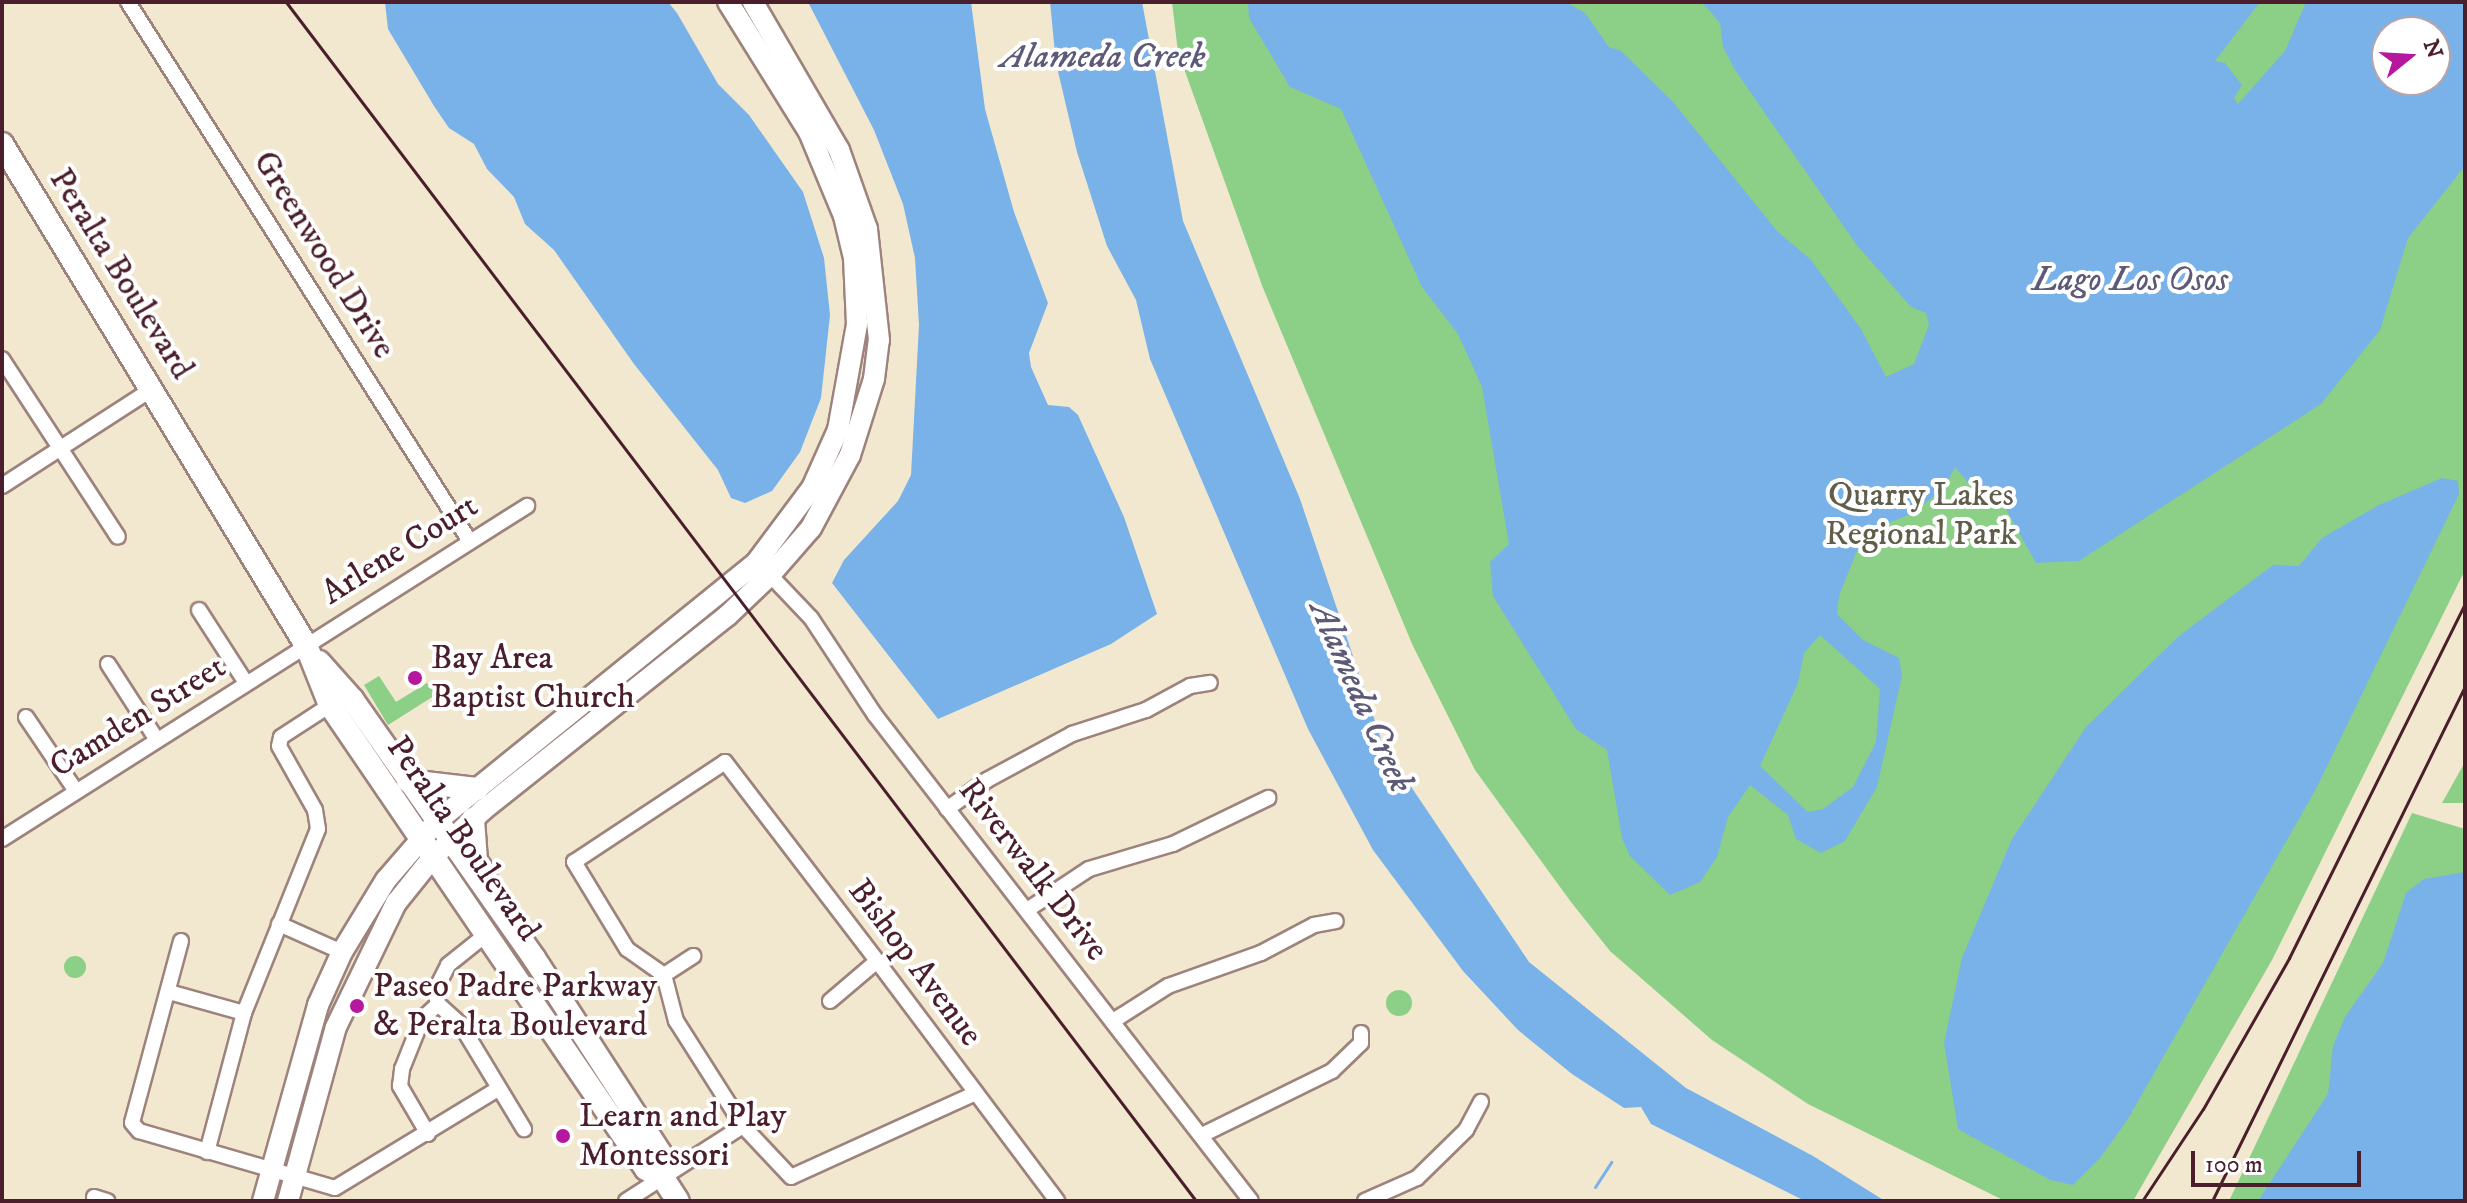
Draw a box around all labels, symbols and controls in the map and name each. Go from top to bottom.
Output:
north arrow [2371,16,2451,96]
water label: Alameda Creek [1001,35,1205,79]
text: N [2417,36,2448,62]
street label: Greenwood Drive [244,144,404,366]
street label: Peralta Boulevard [40,161,202,387]
water label: Lago Los Osos [2032,258,2228,302]
park label: Quarry Lakes Regional Park [1825,475,2017,554]
street label: Arlene Court [314,486,486,614]
water label: Alameda Creek [1300,595,1422,799]
place label: Bay Area Baptist Church [431,638,635,718]
street label: Camden Street [43,647,233,787]
marker: Bay Area Baptist Church [406,669,424,687]
street label: Peralta Boulevard [377,729,549,949]
street label: Riverwalk Drive [949,771,1117,969]
street label: Bishop Avenue [839,872,991,1054]
place label: Paseo Padre Parkway & Peralta Boulevard [373,966,657,1046]
marker: Paseo Padre Parkway & Peralta Boulevard [348,997,366,1015]
place label: Learn and Play Montessori [579,1096,786,1176]
marker: Learn and Play Montessori [554,1127,572,1145]
scale bar [2195,1135,2365,1185]
text: 100 m [2205,1150,2263,1180]

